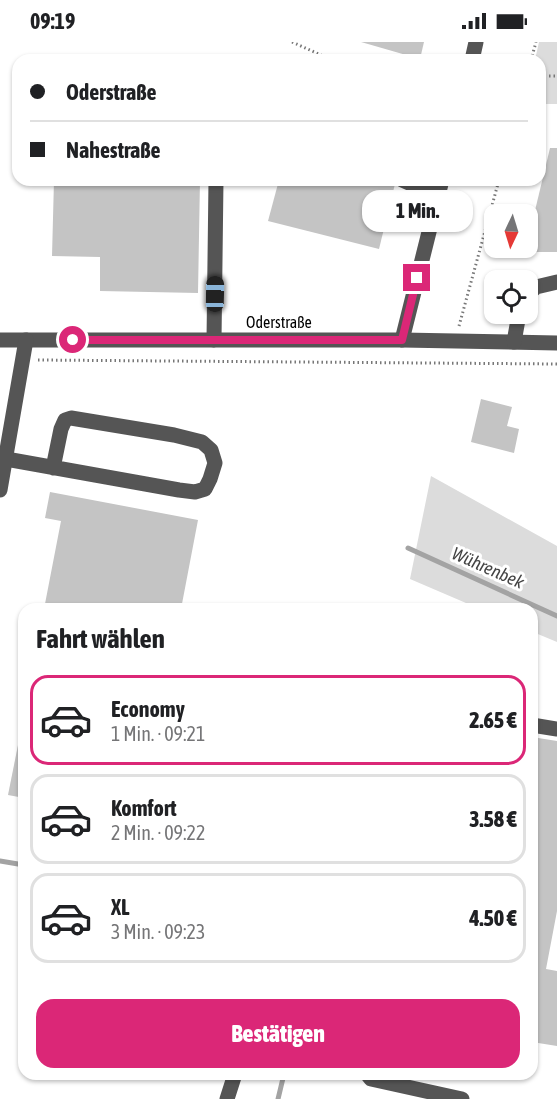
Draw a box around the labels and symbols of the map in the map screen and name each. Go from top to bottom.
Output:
callout: 1 Min. [362,191,472,233]
north arrow [484,204,538,258]
route end [403,264,430,291]
car [206,276,224,312]
street label: Oderstraße [246,313,312,331]
route start [59,326,86,353]
water label: Wührenbek [449,542,528,593]

